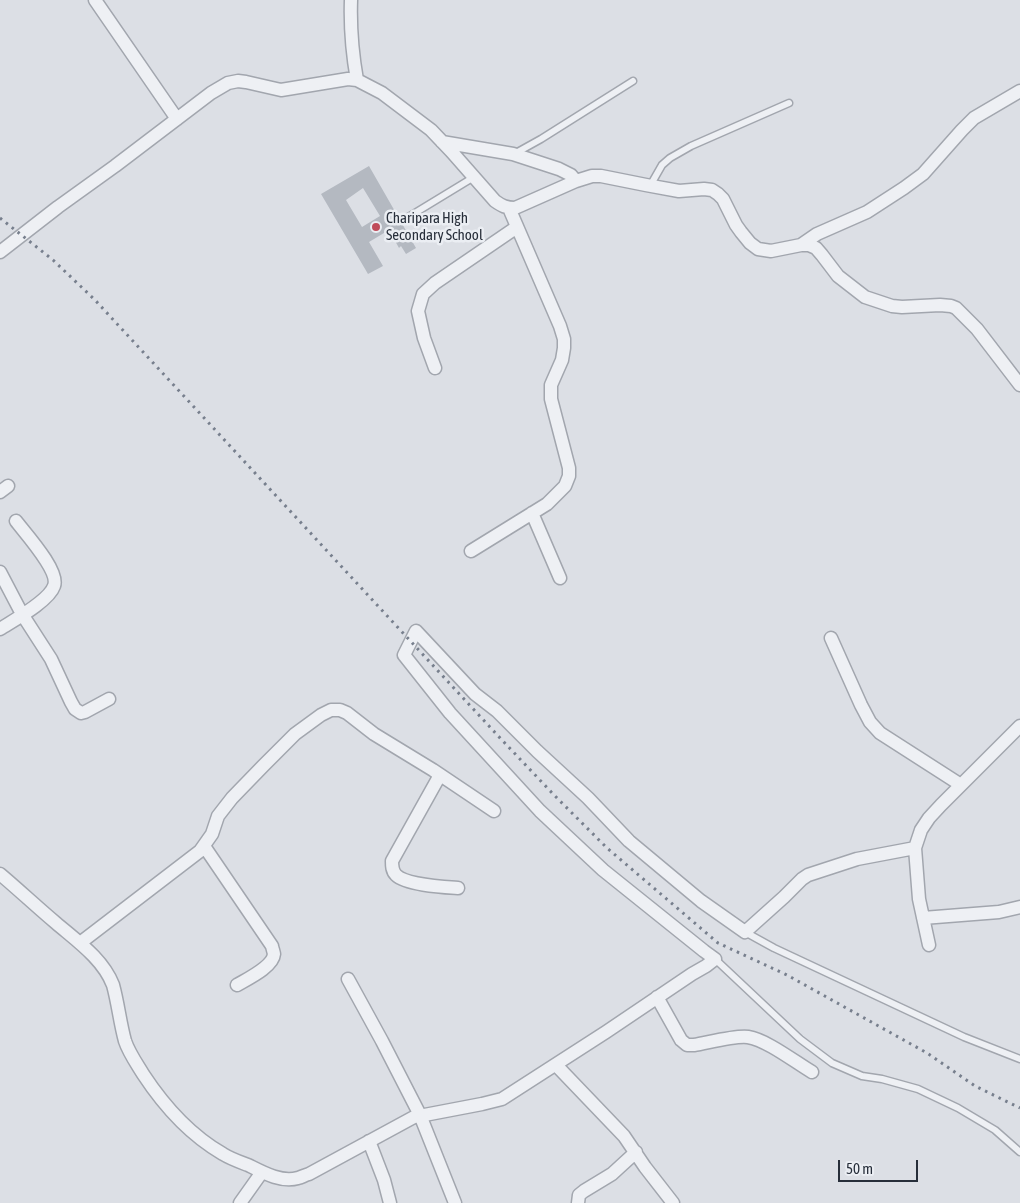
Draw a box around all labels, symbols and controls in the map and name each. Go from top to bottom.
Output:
place label: Charipara High Secondary School [386,209,483,244]
marker: Charipara High Secondary School [370,221,382,233]
scale bar [840,1150,920,1182]
text: 50 m [846,1160,873,1177]

